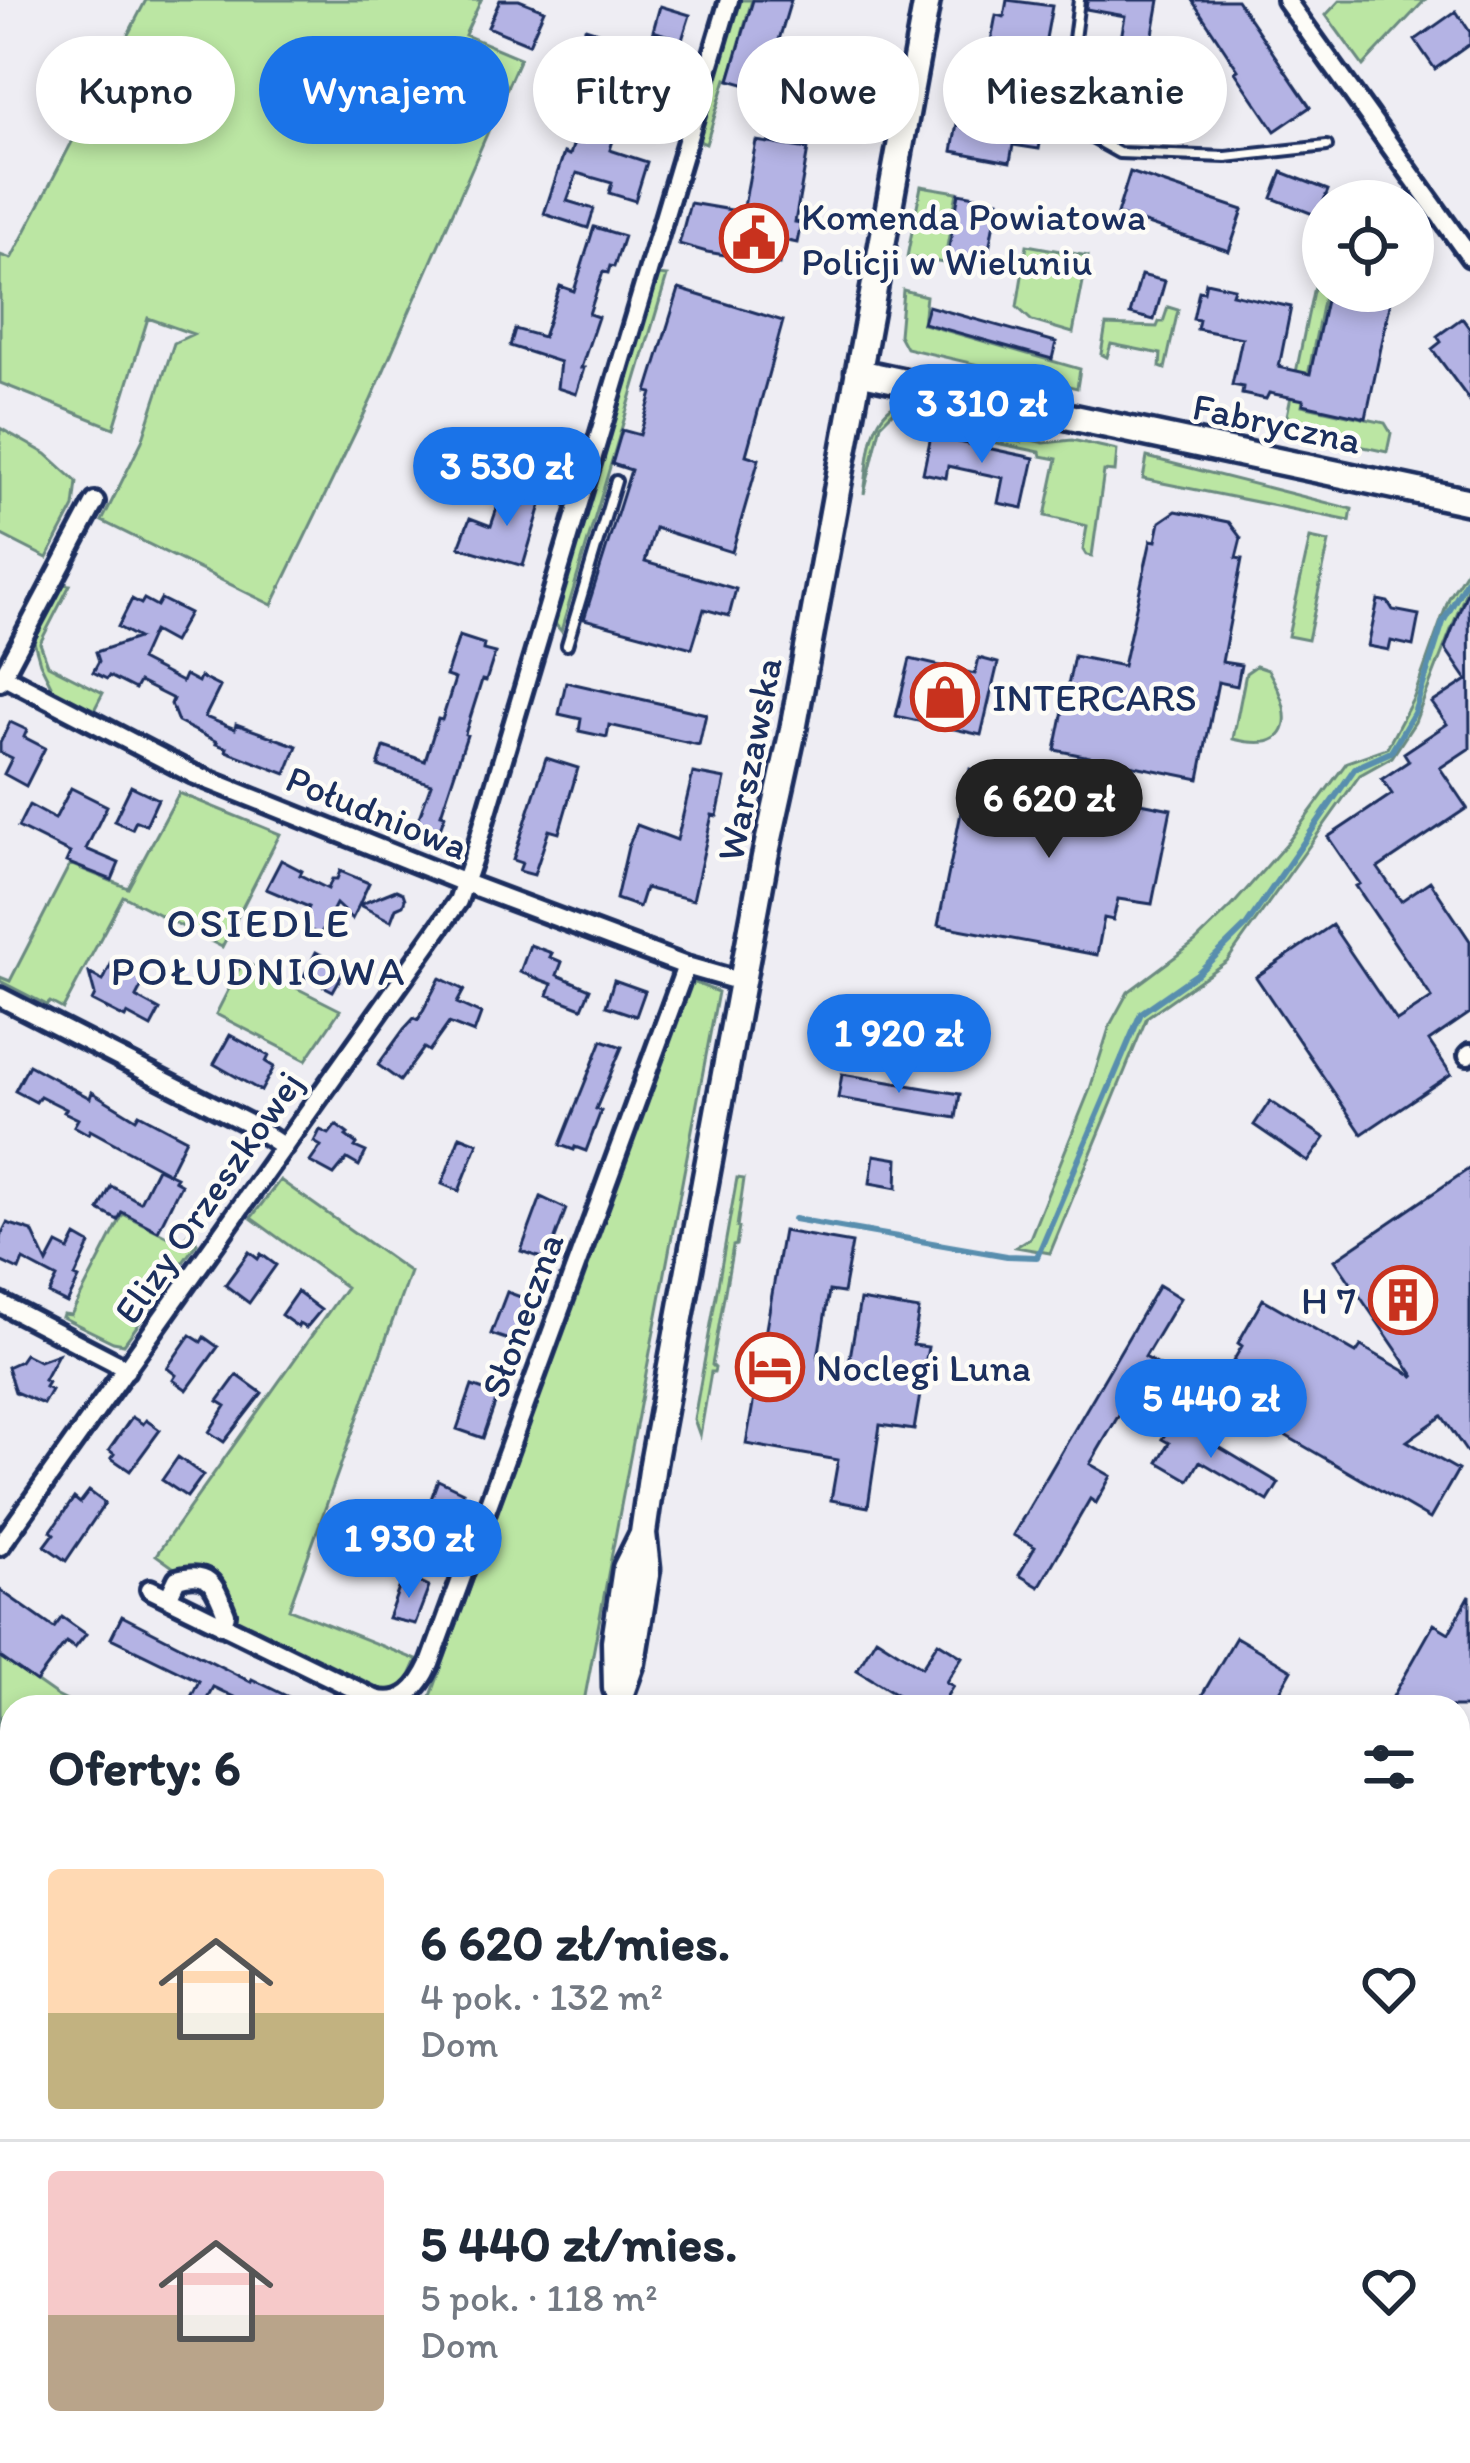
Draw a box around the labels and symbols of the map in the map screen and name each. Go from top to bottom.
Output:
place label: Komenda Powiatowa Policji w Wieluniu [801,193,1146,285]
public building icon: Komenda Powiatowa Policji w Wieluniu [719,203,789,273]
pin: 3 310 zł [858,364,1106,466]
street label: Fabryczna [1189,382,1365,464]
pin: 3 530 zł [383,427,631,529]
street label: Warszawska [706,653,792,865]
shop icon: INTERCARS [910,662,980,732]
place label: INTERCARS [992,674,1197,721]
street label: Południowa [279,754,475,870]
pin: 6 620 zł [925,759,1173,861]
district label: OSIEDLE POŁUDNIOWA [110,897,408,996]
pin: 1 920 zł [775,994,1023,1096]
street label: Elizy Orzeszkowej [103,1062,313,1332]
street label: Słoneczna [471,1226,573,1404]
building icon: H 7 [1368,1265,1438,1335]
place label: H 7 [1301,1277,1356,1324]
hotel icon: Noclegi Luna [735,1332,805,1402]
place label: Noclegi Luna [816,1344,1031,1391]
pin: 5 440 zł [1087,1359,1335,1461]
pin: 1 930 zł [285,1499,533,1601]

